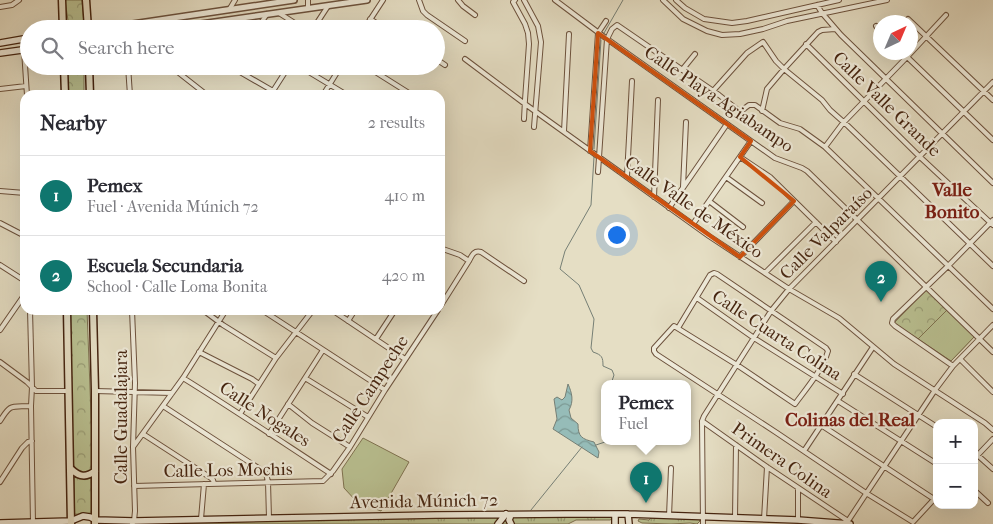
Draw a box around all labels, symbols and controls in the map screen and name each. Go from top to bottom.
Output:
north arrow [873,15,918,60]
search box [20,20,445,75]
icon: search [38,34,66,62]
text: Search here [78,37,174,59]
street label: Calle Playa Agiabampo [640,42,797,157]
street label: Calle Valle Grande [828,47,945,161]
text: Nearby [40,111,106,135]
text: 2 results [368,113,425,132]
street label: Calle Valle de México [621,152,767,263]
text: Pemex [87,175,142,197]
district label: Valle Bonito [925,179,980,223]
street label: Calle Valparaíso [776,183,877,284]
text: 1 [53,186,59,205]
text: 410 m [384,186,425,205]
text: Fuel · Avenida Múnich 72 [87,197,259,216]
your location [604,222,630,248]
text: Escuela Secundaria [87,255,243,277]
pin: 2 [865,261,897,302]
text: 2 [52,266,60,285]
text: 420 m [382,266,425,285]
text: School · Calle Loma Bonita [87,277,267,296]
street label: Calle Cuarta Colina [708,286,846,385]
street label: Calle Campeche [328,332,413,447]
street label: Calle Guadalajara [111,349,132,484]
street label: Calle Nogales [215,377,314,452]
popup [601,380,691,445]
text: Pemex [618,392,674,414]
district label: Colinas del Real [785,409,916,431]
text: Fuel [618,414,648,433]
street label: Primera Colina [728,418,836,503]
map controls [933,419,978,509]
button: + [933,419,978,464]
street label: Calle Los Mochis [163,459,293,482]
pin: 1 [630,462,662,503]
button: − [933,464,978,509]
street label: Avenida Múnich 72 [349,490,498,513]

